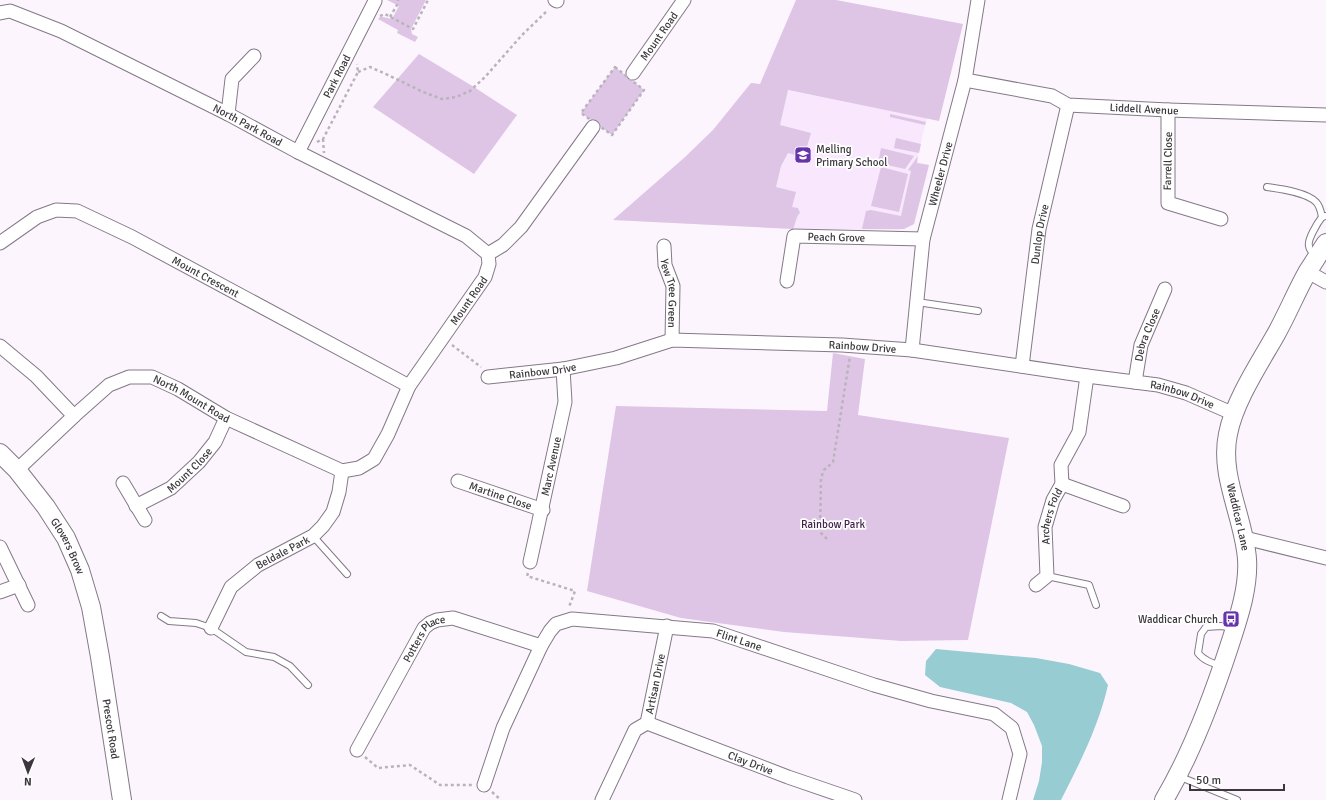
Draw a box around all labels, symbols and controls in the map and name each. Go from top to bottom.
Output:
street label: Mount Road [637,9,680,63]
street label: Park Road [320,52,353,100]
street label: North Park Road [211,101,285,149]
street label: Liddell Avenue [1109,101,1179,117]
street label: Farrell Close [1161,131,1175,191]
street label: Wheeler Drive [925,140,955,207]
place label: Melling Primary School [816,143,887,169]
school or university icon: Melling Primary School [793,145,813,165]
street label: Dunlop Drive [1028,203,1051,265]
street label: Peach Grove [808,230,865,244]
street label: Mount Crescent [170,253,242,300]
street label: Yew Tree Green [658,258,679,328]
street label: Mount Road [447,273,490,327]
street label: Debra Close [1132,306,1163,362]
street label: Rainbow Drive [829,338,897,355]
street label: Rainbow Drive [508,360,577,381]
street label: North Mount Road [151,372,232,425]
street label: Rainbow Drive [1149,378,1217,411]
street label: Marc Avenue [538,435,564,497]
street label: Mount Close [164,445,215,495]
street label: Martine Close [468,479,534,512]
street label: Waddicar Lane [1224,482,1252,552]
street label: Archers Fold [1038,485,1065,545]
street label: Glovers Brow [48,515,88,576]
park label: Rainbow Park [801,518,865,531]
street label: Beldale Park [253,532,312,572]
bus stop icon: Waddicar Church [1221,609,1241,629]
street label: Potters Place [400,613,446,664]
place label: Waddicar Church [1138,613,1218,626]
street label: Flint Lane [715,626,763,653]
street label: Artisan Drive [643,652,668,715]
street label: Prescot Road [100,698,122,760]
street label: Clay Drive [726,748,775,777]
north arrow [8,752,48,792]
scale bar [1190,766,1284,792]
text: 50 m [1196,773,1221,788]
text: N [24,775,32,788]

